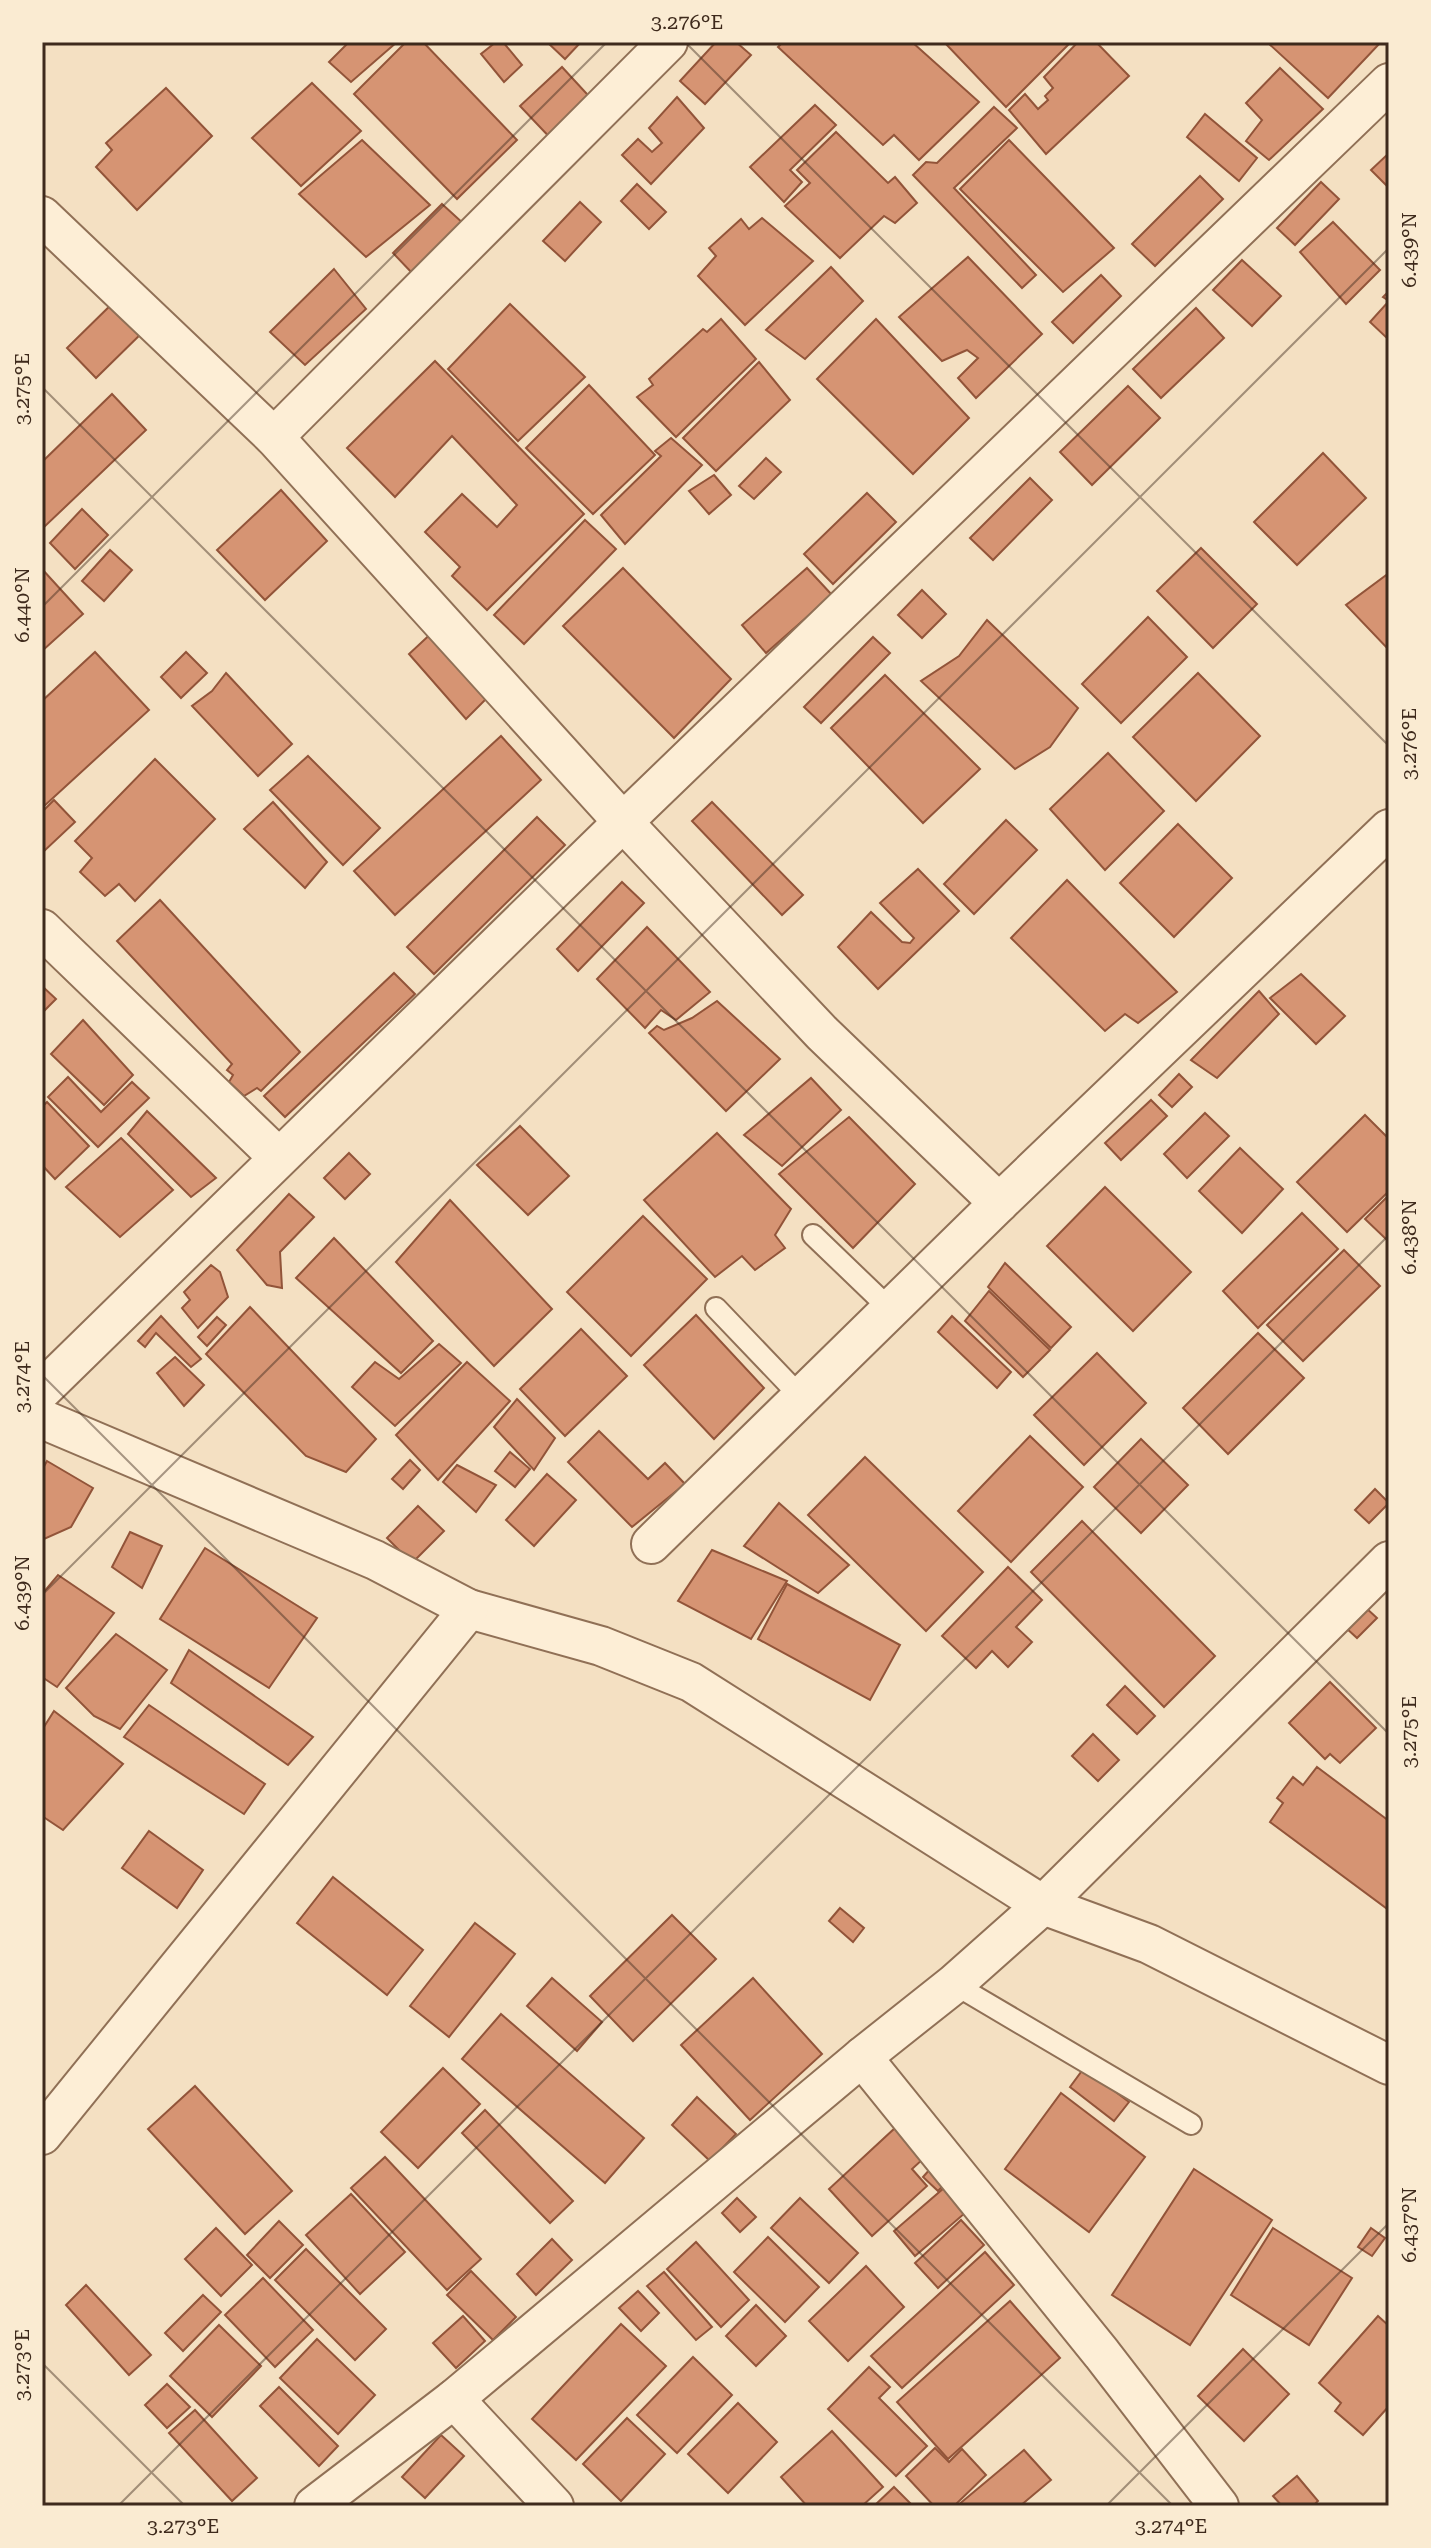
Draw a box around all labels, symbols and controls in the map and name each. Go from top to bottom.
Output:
text: 3.276°E [651,10,723,34]
text: 6.439°N [1397,212,1421,288]
text: 3.275°E [10,353,34,425]
text: 6.440°N [10,567,34,643]
text: 3.276°E [1397,708,1421,780]
text: 6.438°N [1397,1199,1421,1275]
text: 3.274°E [10,1341,34,1413]
text: 6.439°N [10,1555,34,1631]
text: 3.275°E [1397,1696,1421,1768]
text: 6.437°N [1397,2187,1421,2263]
text: 3.273°E [10,2329,34,2401]
text: 3.273°E [147,2514,219,2538]
text: 3.274°E [1135,2514,1207,2538]

